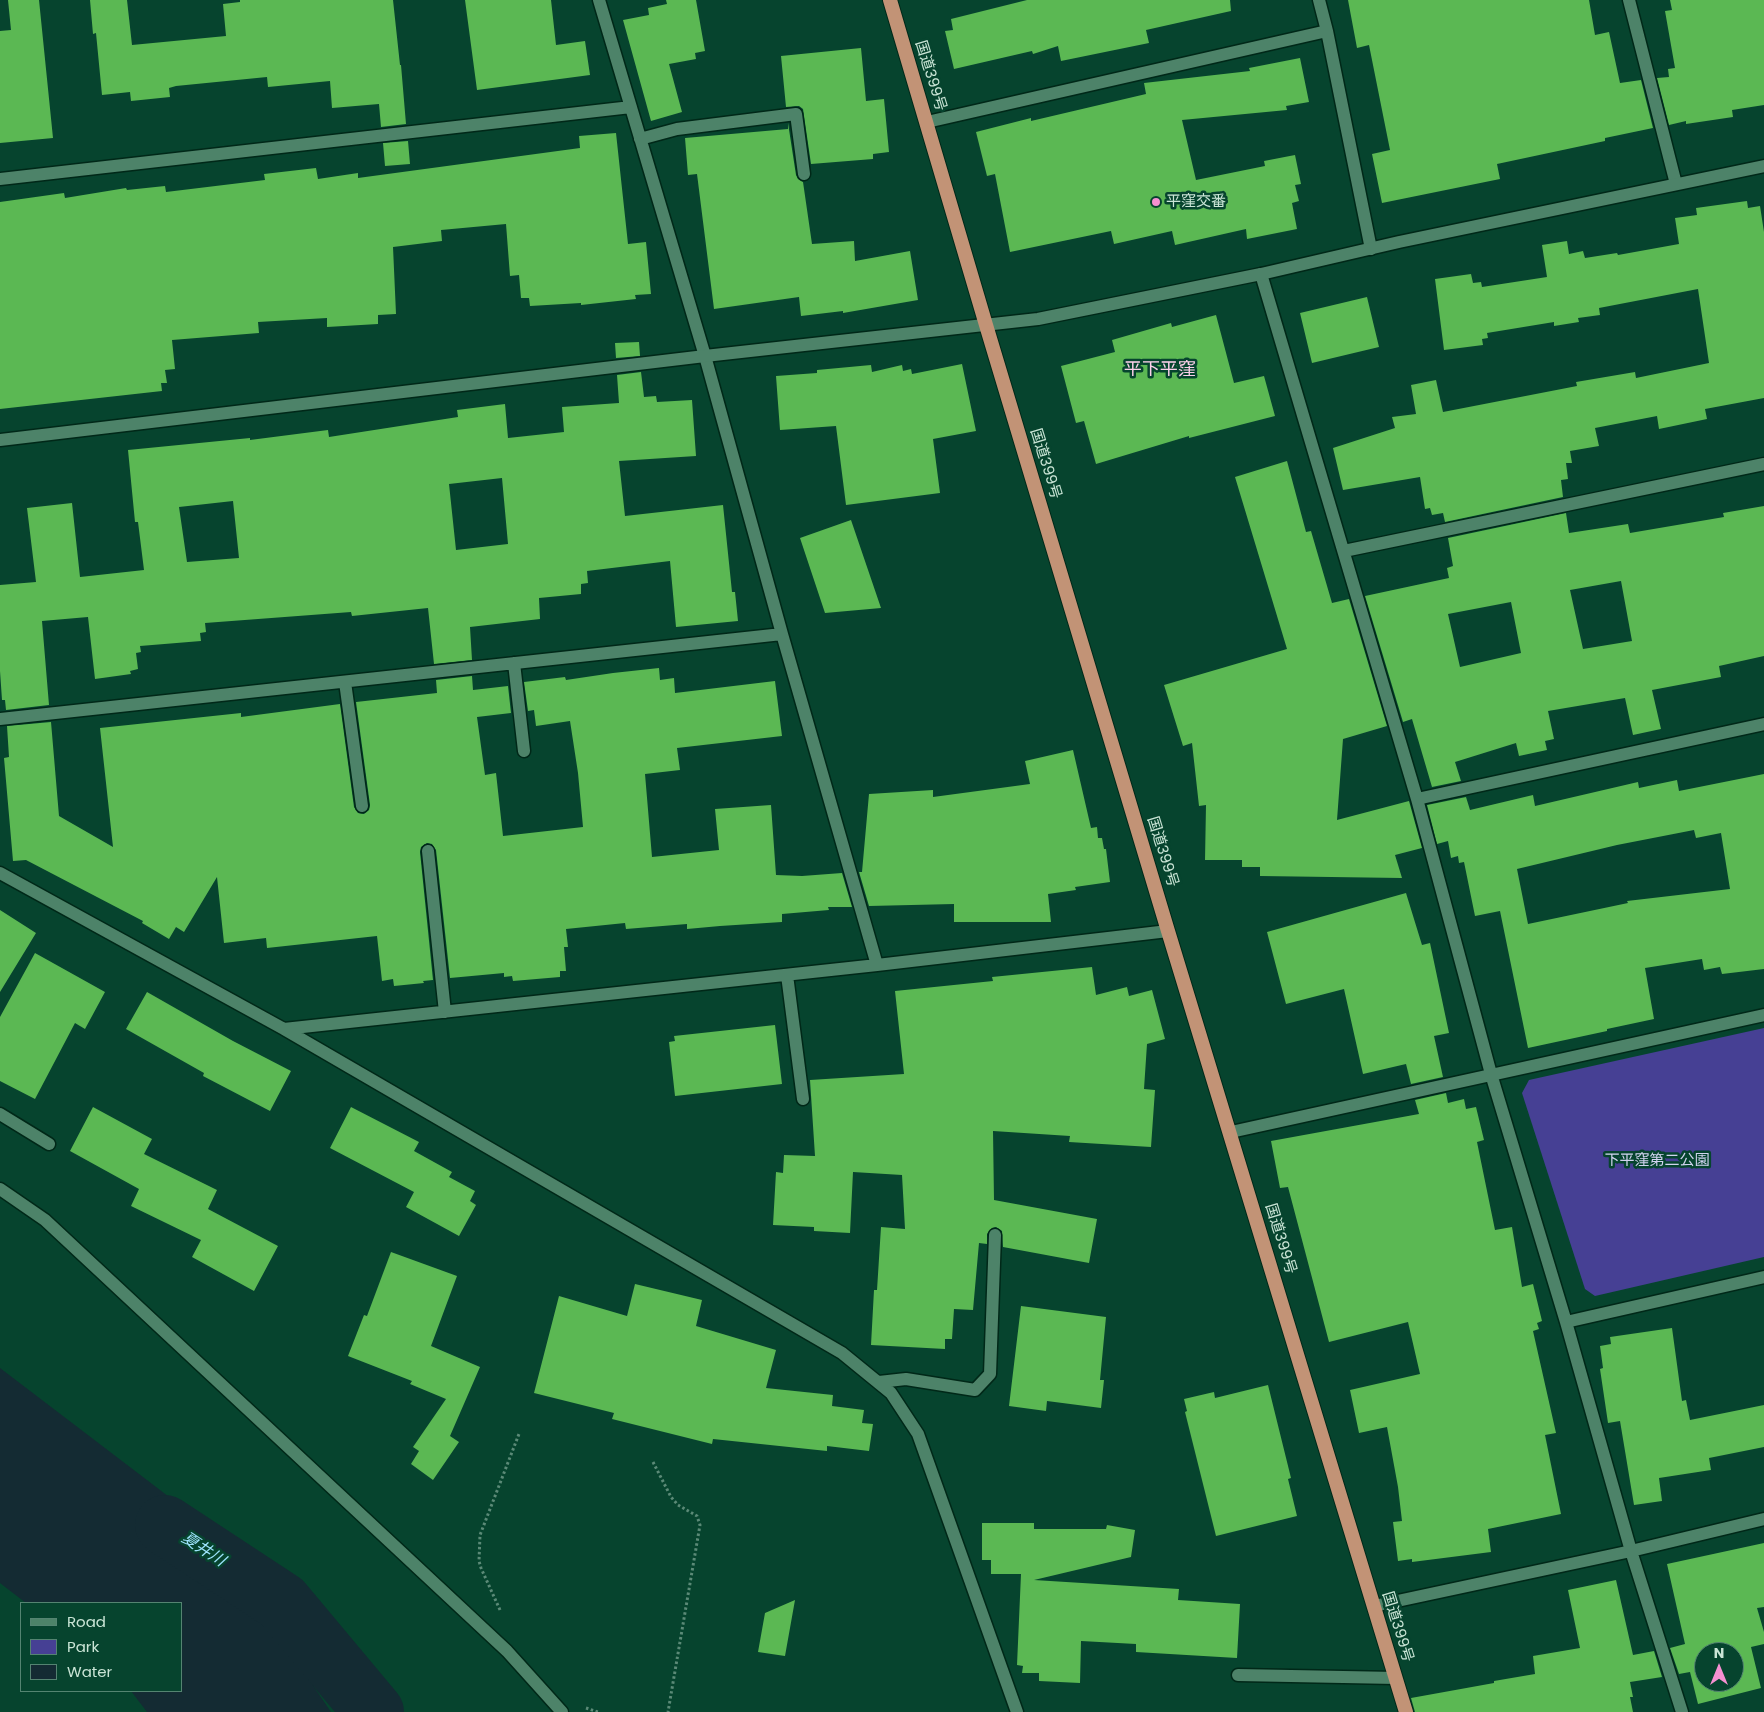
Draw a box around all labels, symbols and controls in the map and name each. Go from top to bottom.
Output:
street label: 国道399号 [911,39,949,113]
place label: 平窪交番 [1166,193,1226,211]
marker: 平窪交番 [1150,196,1162,208]
district label: 平下平窪 [1124,359,1196,381]
street label: 国道399号 [1026,427,1064,501]
street label: 国道399号 [1143,815,1181,889]
park label: 下平窪第二公園 [1605,1152,1709,1170]
street label: 国道399号 [1261,1202,1299,1276]
water label: 夏井川 [178,1529,228,1571]
street label: 国道399号 [1378,1590,1416,1664]
legend [20,1602,182,1692]
text: Road [67,1611,106,1632]
text: Park [67,1636,99,1657]
north arrow [1694,1642,1744,1692]
text: N [1714,1643,1724,1663]
text: Water [67,1661,112,1682]

